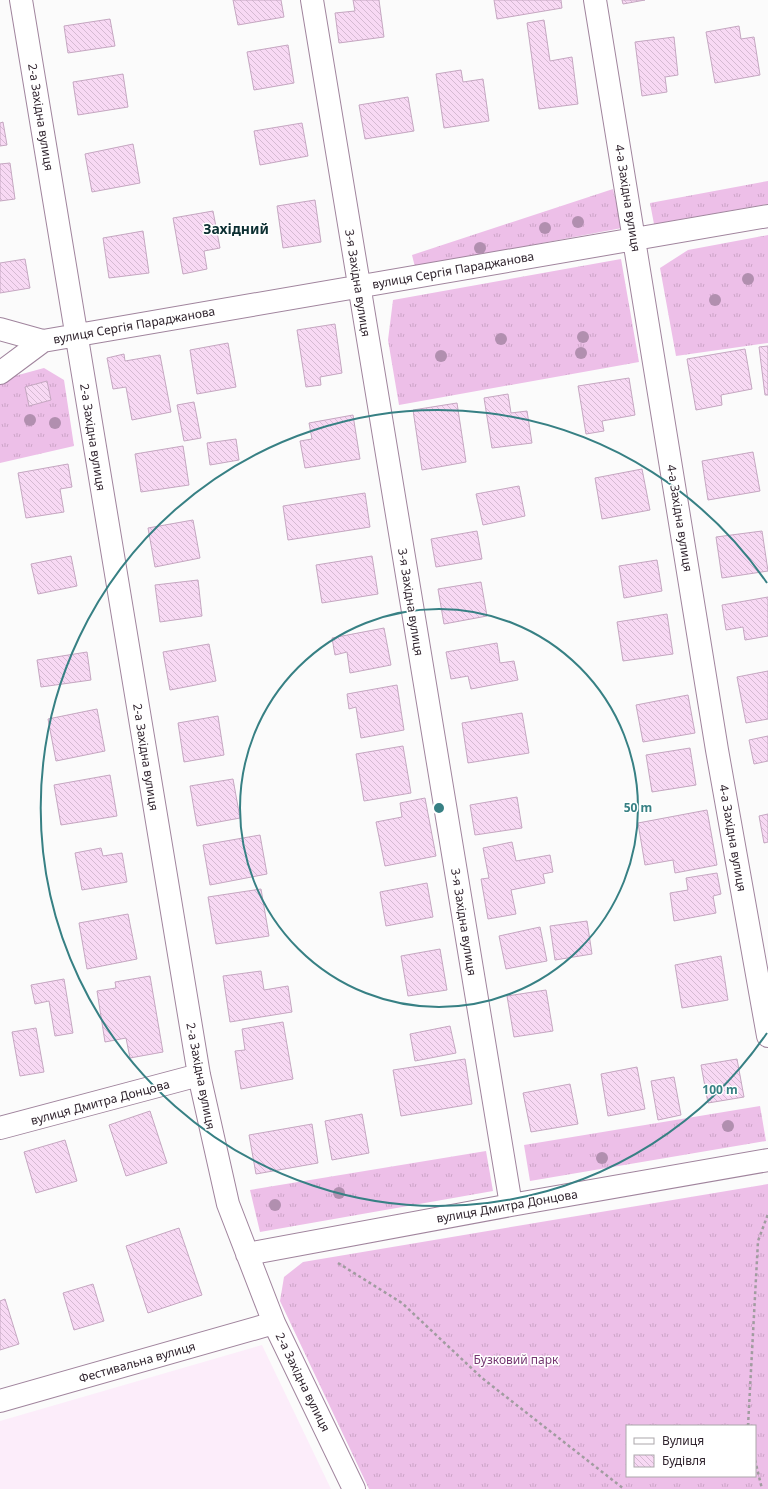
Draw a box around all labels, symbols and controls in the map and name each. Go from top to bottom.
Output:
street label: 2-а Західна вулиця [24,62,58,172]
street label: 4-а Західна вулиця [611,143,645,253]
district label: Західний [203,219,269,238]
street label: 3-я Західна вулиця [341,228,375,338]
street label: вулиця Сергія Параджанова [371,247,535,293]
street label: вулиця Сергія Параджанова [52,302,216,348]
street label: 2-а Західна вулиця [76,382,110,492]
street label: 4-а Західна вулиця [663,463,697,573]
street label: 3-я Західна вулиця [394,547,428,657]
street label: 2-а Західна вулиця [129,702,163,812]
street label: 4-а Західна вулиця [715,783,751,893]
text: 50 m [624,799,652,816]
centre of rings [432,801,446,815]
street label: 3-я Західна вулиця [447,867,481,977]
street label: 2-а Західна вулиця [182,1021,220,1131]
street label: вулиця Дмитра Донцова [29,1075,171,1129]
text: 100 m [702,1081,738,1098]
street label: вулиця Дмитра Донцова [435,1185,579,1227]
street label: 2-а Західна вулиця [272,1330,334,1434]
street label: Фестивальна вулиця [77,1337,197,1387]
park label: Бузковий парк [474,1351,559,1368]
legend [626,1425,756,1477]
text: Вулиця [662,1432,704,1449]
text: Будівля [662,1452,706,1469]

